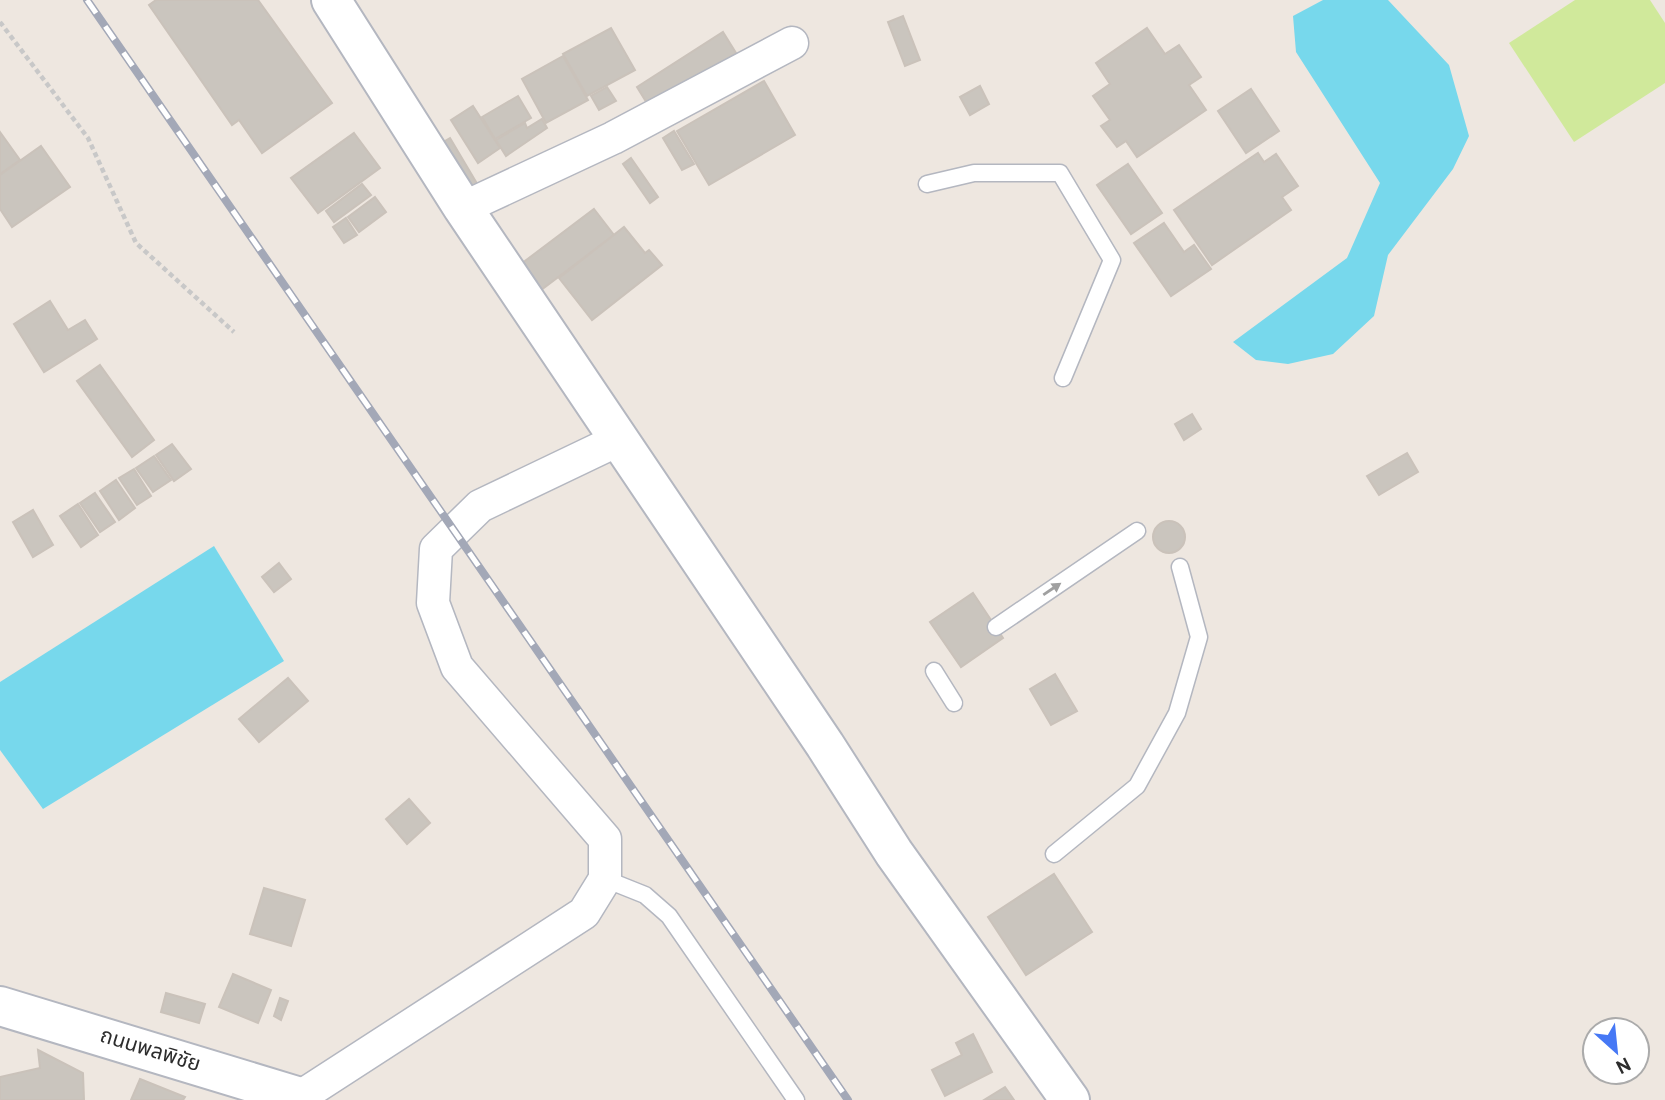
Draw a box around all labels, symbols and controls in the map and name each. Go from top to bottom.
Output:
one-way arrow [1042,582,1062,595]
north arrow [1581,1016,1651,1086]
street label: ถนนพลพิชัย [97,1023,203,1079]
text: N [1611,1051,1634,1078]

